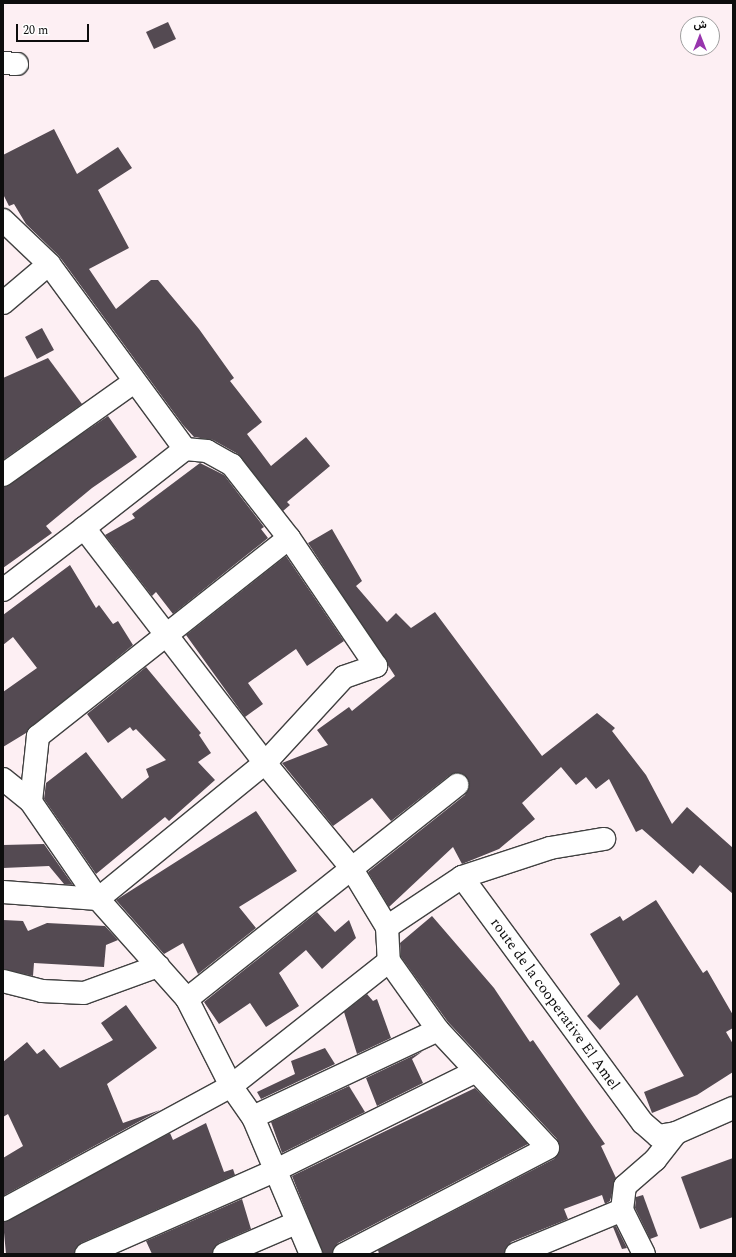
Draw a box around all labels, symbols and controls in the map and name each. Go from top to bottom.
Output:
scale bar [18,16,91,42]
north arrow [680,16,720,56]
text: ش [693,16,707,33]
text: 20 m [23,21,48,40]
street label: route de la cooperative El Amel [486,914,624,1094]

